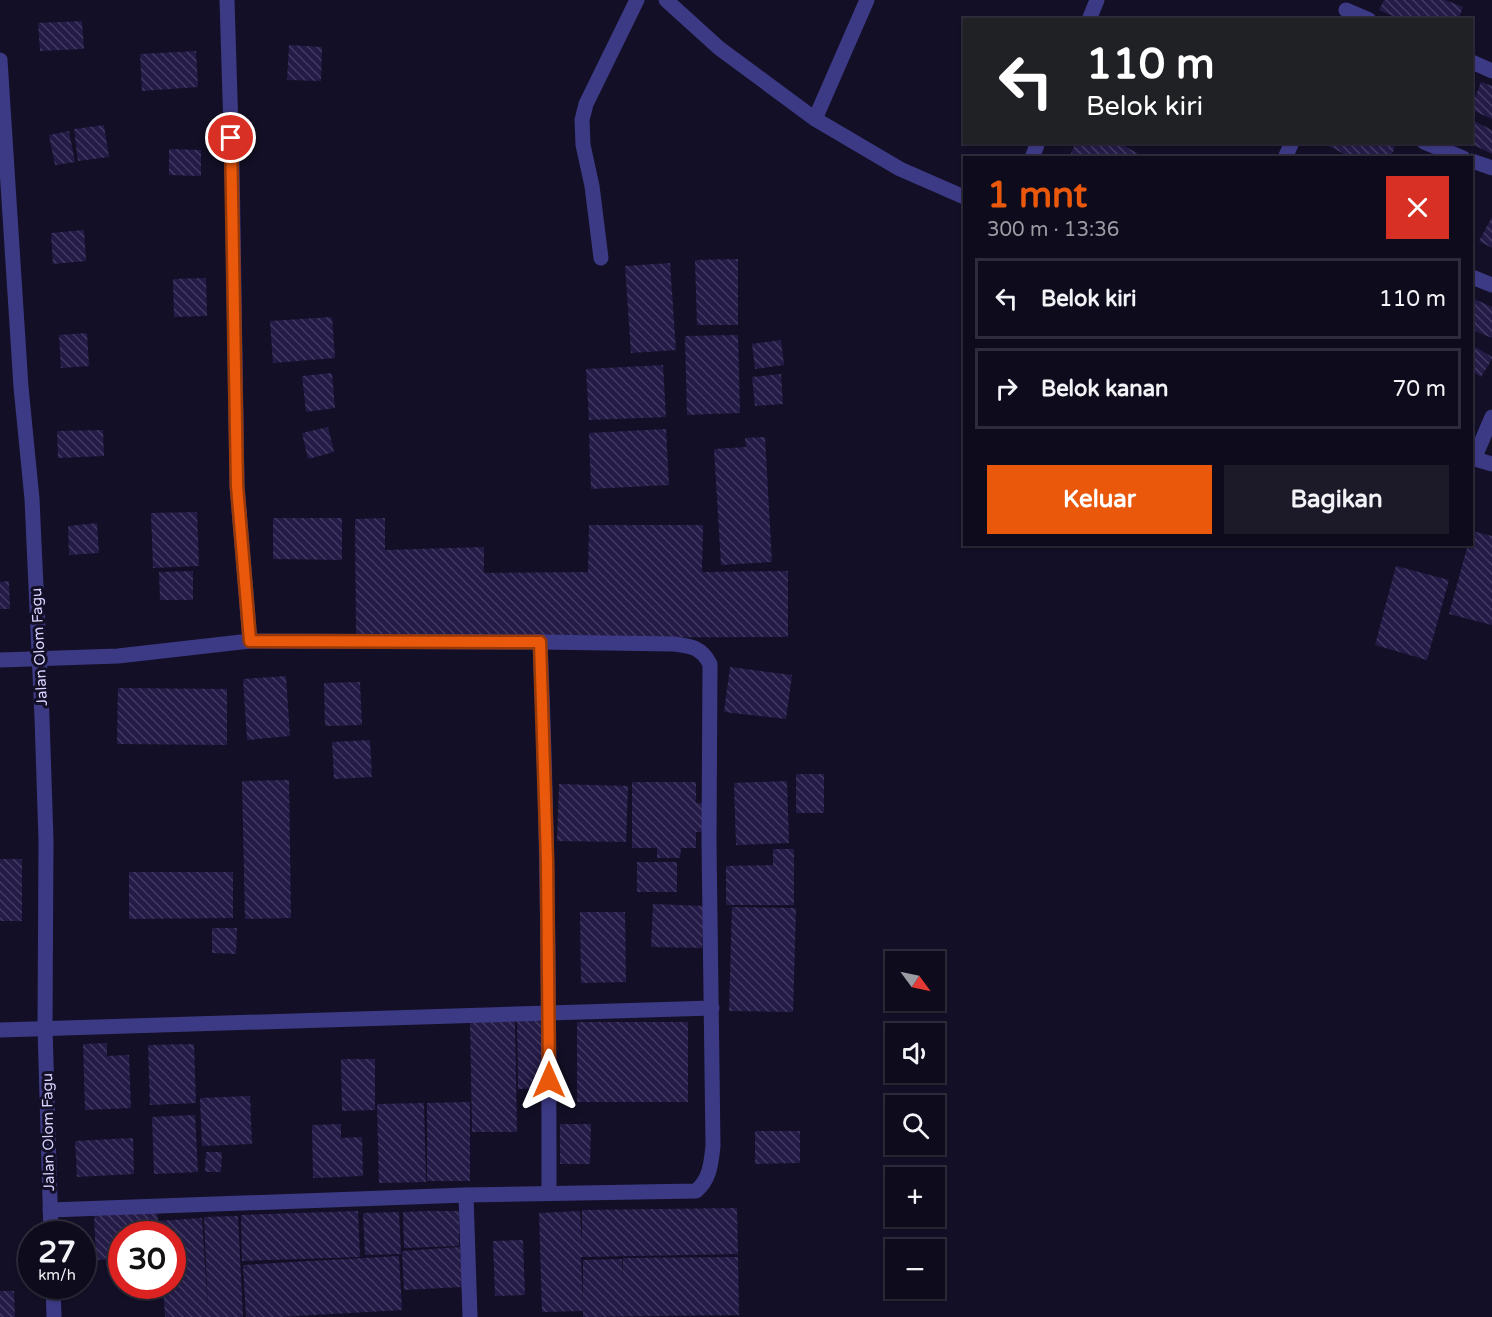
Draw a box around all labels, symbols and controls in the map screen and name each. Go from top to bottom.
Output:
text: 110 m [1086,39,1215,90]
icon: left [987,42,1065,120]
text: Belok kiri [1086,90,1203,123]
pin [205,112,256,163]
icon: arrive [214,121,247,154]
text: 1 mnt [987,174,1087,217]
button: close [1386,176,1449,239]
text: 300 m · 13:36 [987,218,1119,242]
icon: left [990,282,1023,315]
text: Belok kiri [1041,286,1137,312]
text: 110 m [1379,286,1446,312]
icon: right [990,372,1023,405]
text: Belok kanan [1041,376,1168,402]
text: 70 m [1392,376,1446,402]
button: Keluar [987,465,1212,534]
button: Bagikan [1224,465,1449,534]
street label: Jalan Olom Fagu [27,588,51,706]
north arrow [885,951,945,1011]
map controls [885,951,945,1299]
button: sound [885,1023,945,1083]
position arrow [517,1048,581,1112]
street label: Jalan Olom Fagu [38,1073,58,1191]
button: search [885,1095,945,1155]
button: + [885,1167,945,1227]
speed limit sign: 30 [108,1221,186,1299]
text: 27 [38,1234,76,1271]
button: − [885,1239,945,1299]
text: km/h [38,1266,76,1284]

